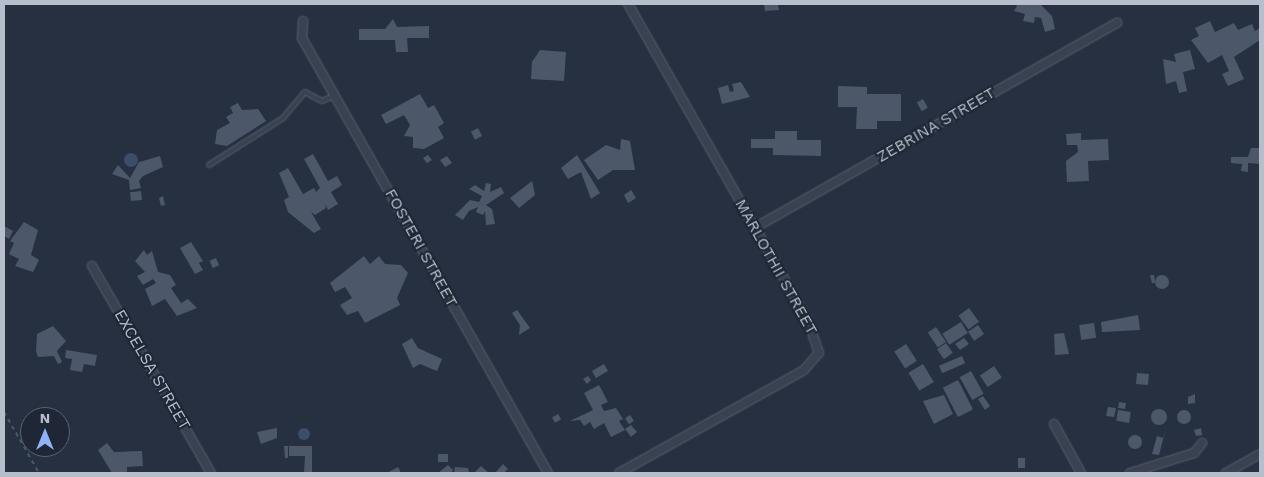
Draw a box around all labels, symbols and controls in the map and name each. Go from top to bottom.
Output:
street label: ZEBRINA STREET [873,83,999,167]
street label: FOSTERI STREET [381,186,461,310]
street label: MARLOTHII STREET [731,196,821,338]
street label: EXCELSA STREET [110,306,194,434]
north arrow [20,407,70,457]
text: N [40,410,50,426]

